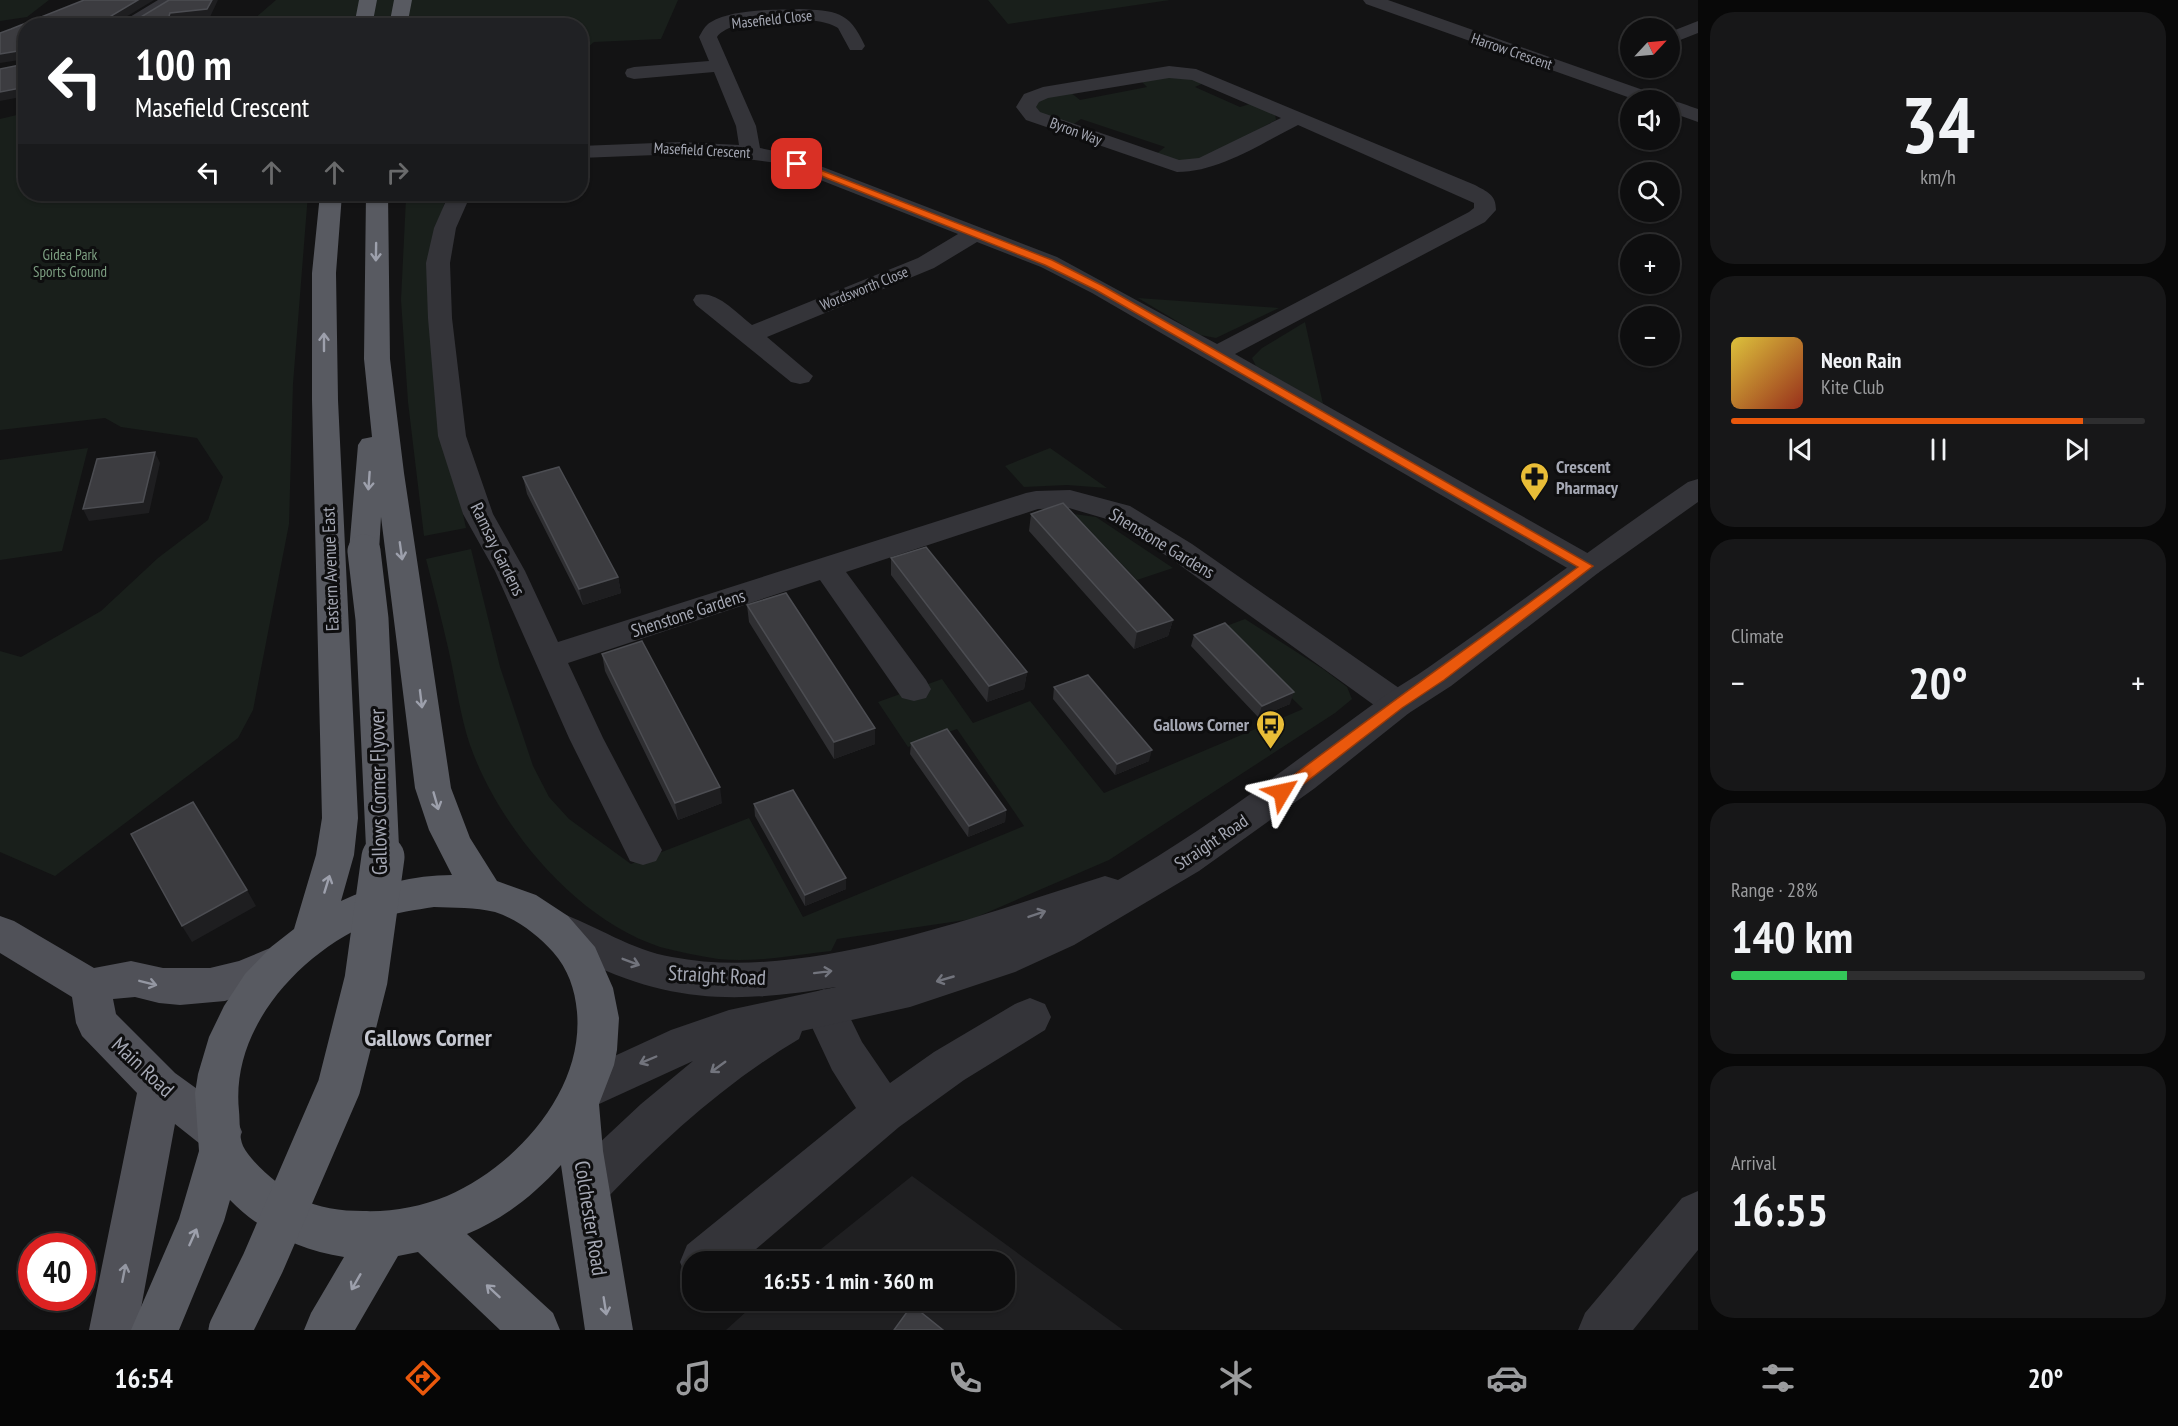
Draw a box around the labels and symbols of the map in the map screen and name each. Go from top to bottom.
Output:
street label: Masefield Close [731,5,813,33]
north arrow [1620,18,1680,78]
street label: Harrow Crescent [1469,28,1555,74]
street label: Byron Way [1047,113,1105,149]
street label: Masefield Crescent [653,138,751,162]
pin [771,138,822,189]
one-way arrow [370,241,382,261]
park label: Gidea Park Sports Ground [33,245,107,281]
street label: Wordsworth Close [817,262,911,314]
one-way arrow [318,332,330,352]
place label: Crescent Pharmacy [1556,455,1619,499]
pharmacy icon: Crescent Pharmacy [1519,460,1551,502]
one-way arrow [363,470,374,490]
street label: Ramsay Gardens [466,499,530,599]
street label: Shenstone Gardens [1105,503,1219,583]
street label: Eastern Avenue East [316,506,344,632]
one-way arrow [396,541,407,561]
street label: Shenstone Gardens [628,584,748,642]
one-way arrow [416,689,427,709]
street label: Gallows Corner Flyover [363,708,393,875]
bus stop icon: Gallows Corner [1254,708,1286,750]
place label: Gallows Corner [1153,713,1250,736]
position arrow [1250,760,1314,824]
one-way arrow [431,791,442,810]
street label: Straight Road [1170,809,1252,875]
one-way arrow [322,875,333,894]
one-way arrow [1027,907,1046,918]
one-way arrow [621,957,640,968]
street label: Straight Road [667,959,767,991]
one-way arrow [813,966,832,977]
one-way arrow [936,974,955,985]
one-way arrow [138,977,157,989]
district label: Gallows Corner [364,1022,493,1053]
street label: Main Road [106,1031,180,1103]
one-way arrow [639,1055,658,1066]
one-way arrow [711,1061,727,1073]
street label: Colchester Road [569,1159,613,1277]
one-way arrow [189,1228,200,1246]
speed limit sign: 40 [18,1233,96,1311]
one-way arrow [119,1263,130,1283]
one-way arrow [350,1273,362,1290]
one-way arrow [485,1284,500,1298]
one-way arrow [600,1295,611,1315]

